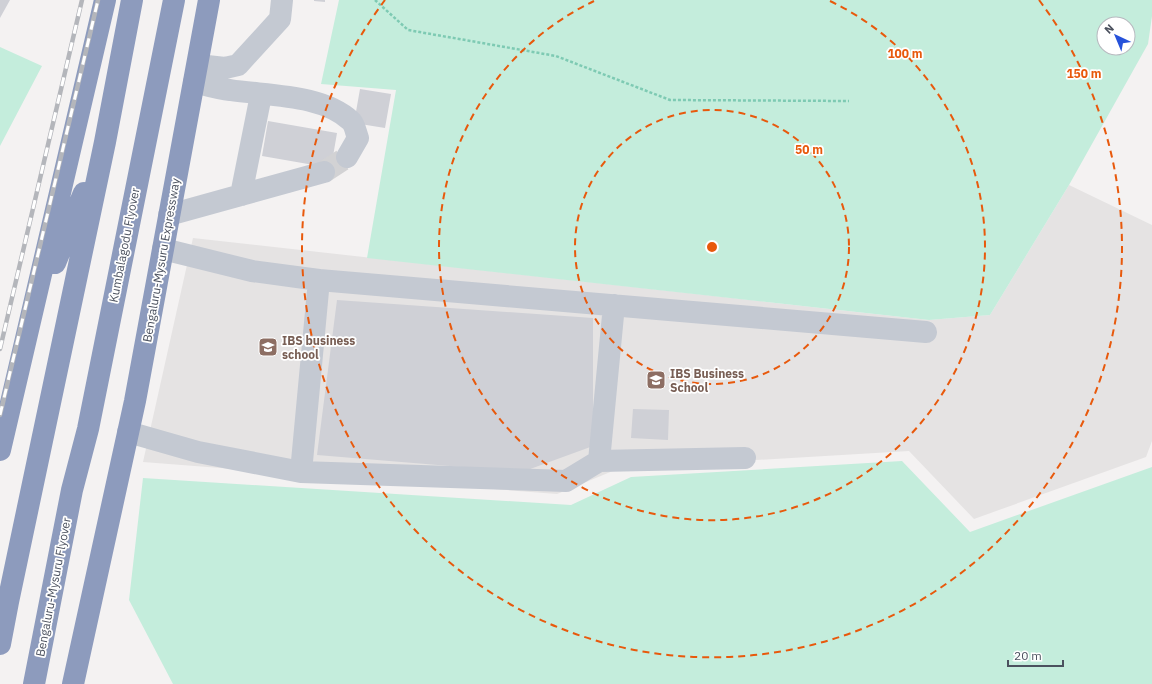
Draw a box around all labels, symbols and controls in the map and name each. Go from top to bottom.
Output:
north arrow [1096,16,1136,56]
text: N [1101,21,1117,37]
text: 100 m [887,46,923,61]
text: 150 m [1066,66,1102,81]
text: 50 m [795,142,823,157]
street label: Bengaluru-Mysuru Expressway [139,177,183,343]
street label: Kumbalagodu Flyover [106,186,143,304]
centre of rings [705,240,719,254]
place label: IBS business school [282,333,355,362]
school or university icon: IBS business school [257,336,279,358]
place label: IBS Business School [670,366,744,395]
school or university icon: IBS Business School [645,369,667,391]
street label: Bengaluru-Mysuru Flyover [32,515,74,658]
scale bar [1008,642,1063,668]
text: 20 m [1014,648,1042,663]

